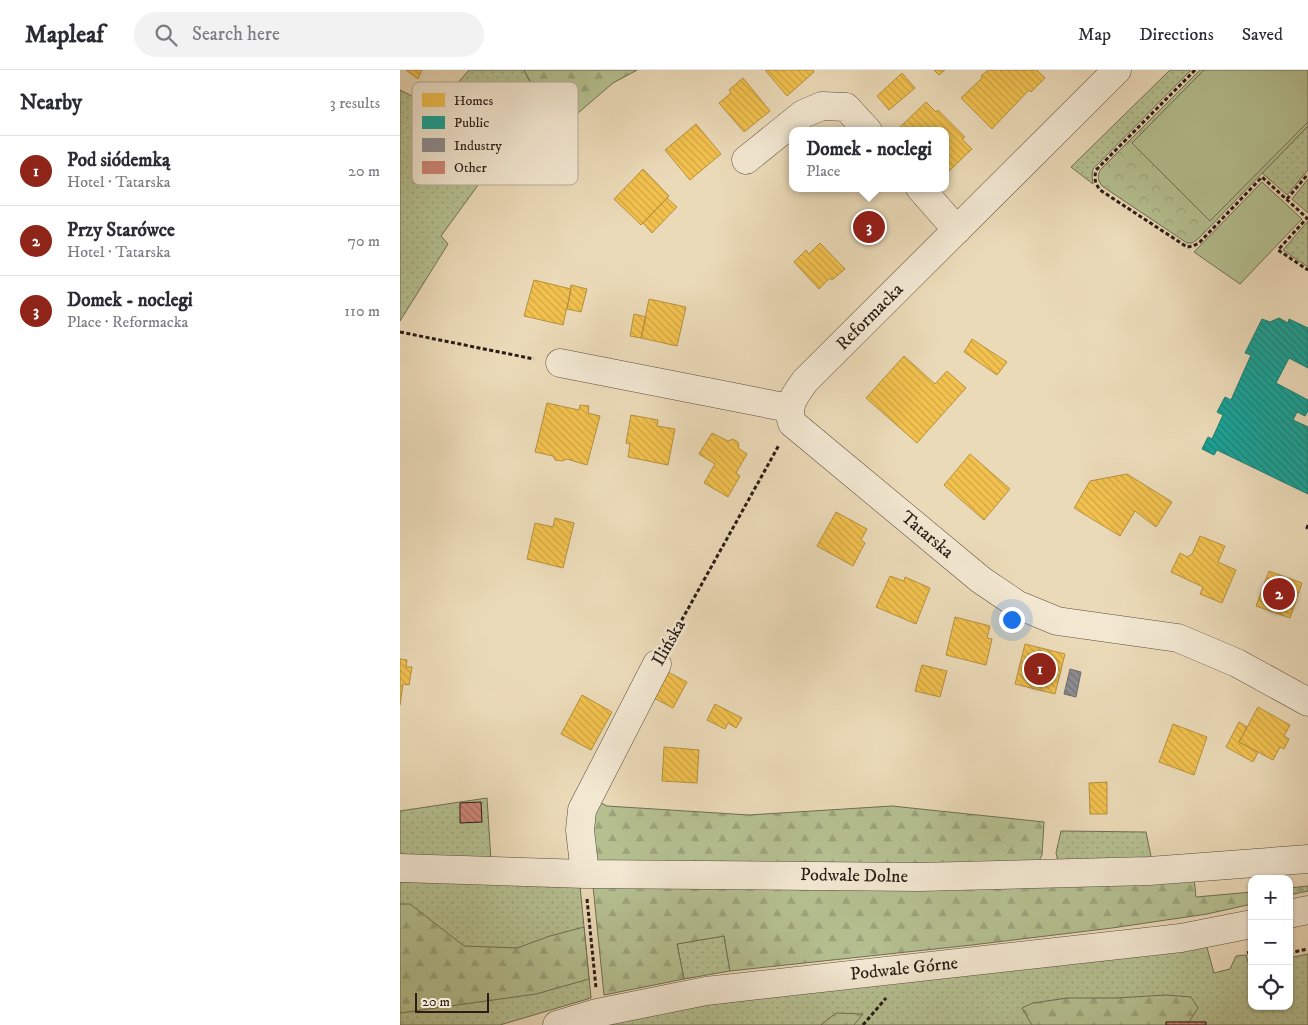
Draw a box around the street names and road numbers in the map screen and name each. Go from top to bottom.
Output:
street label: Reformacka [832,279,908,355]
street label: Tatarska [896,507,958,564]
street label: Ilińska [647,616,691,670]
street label: Podwale Dolne [800,864,908,888]
street label: Podwale Górne [849,952,959,986]

